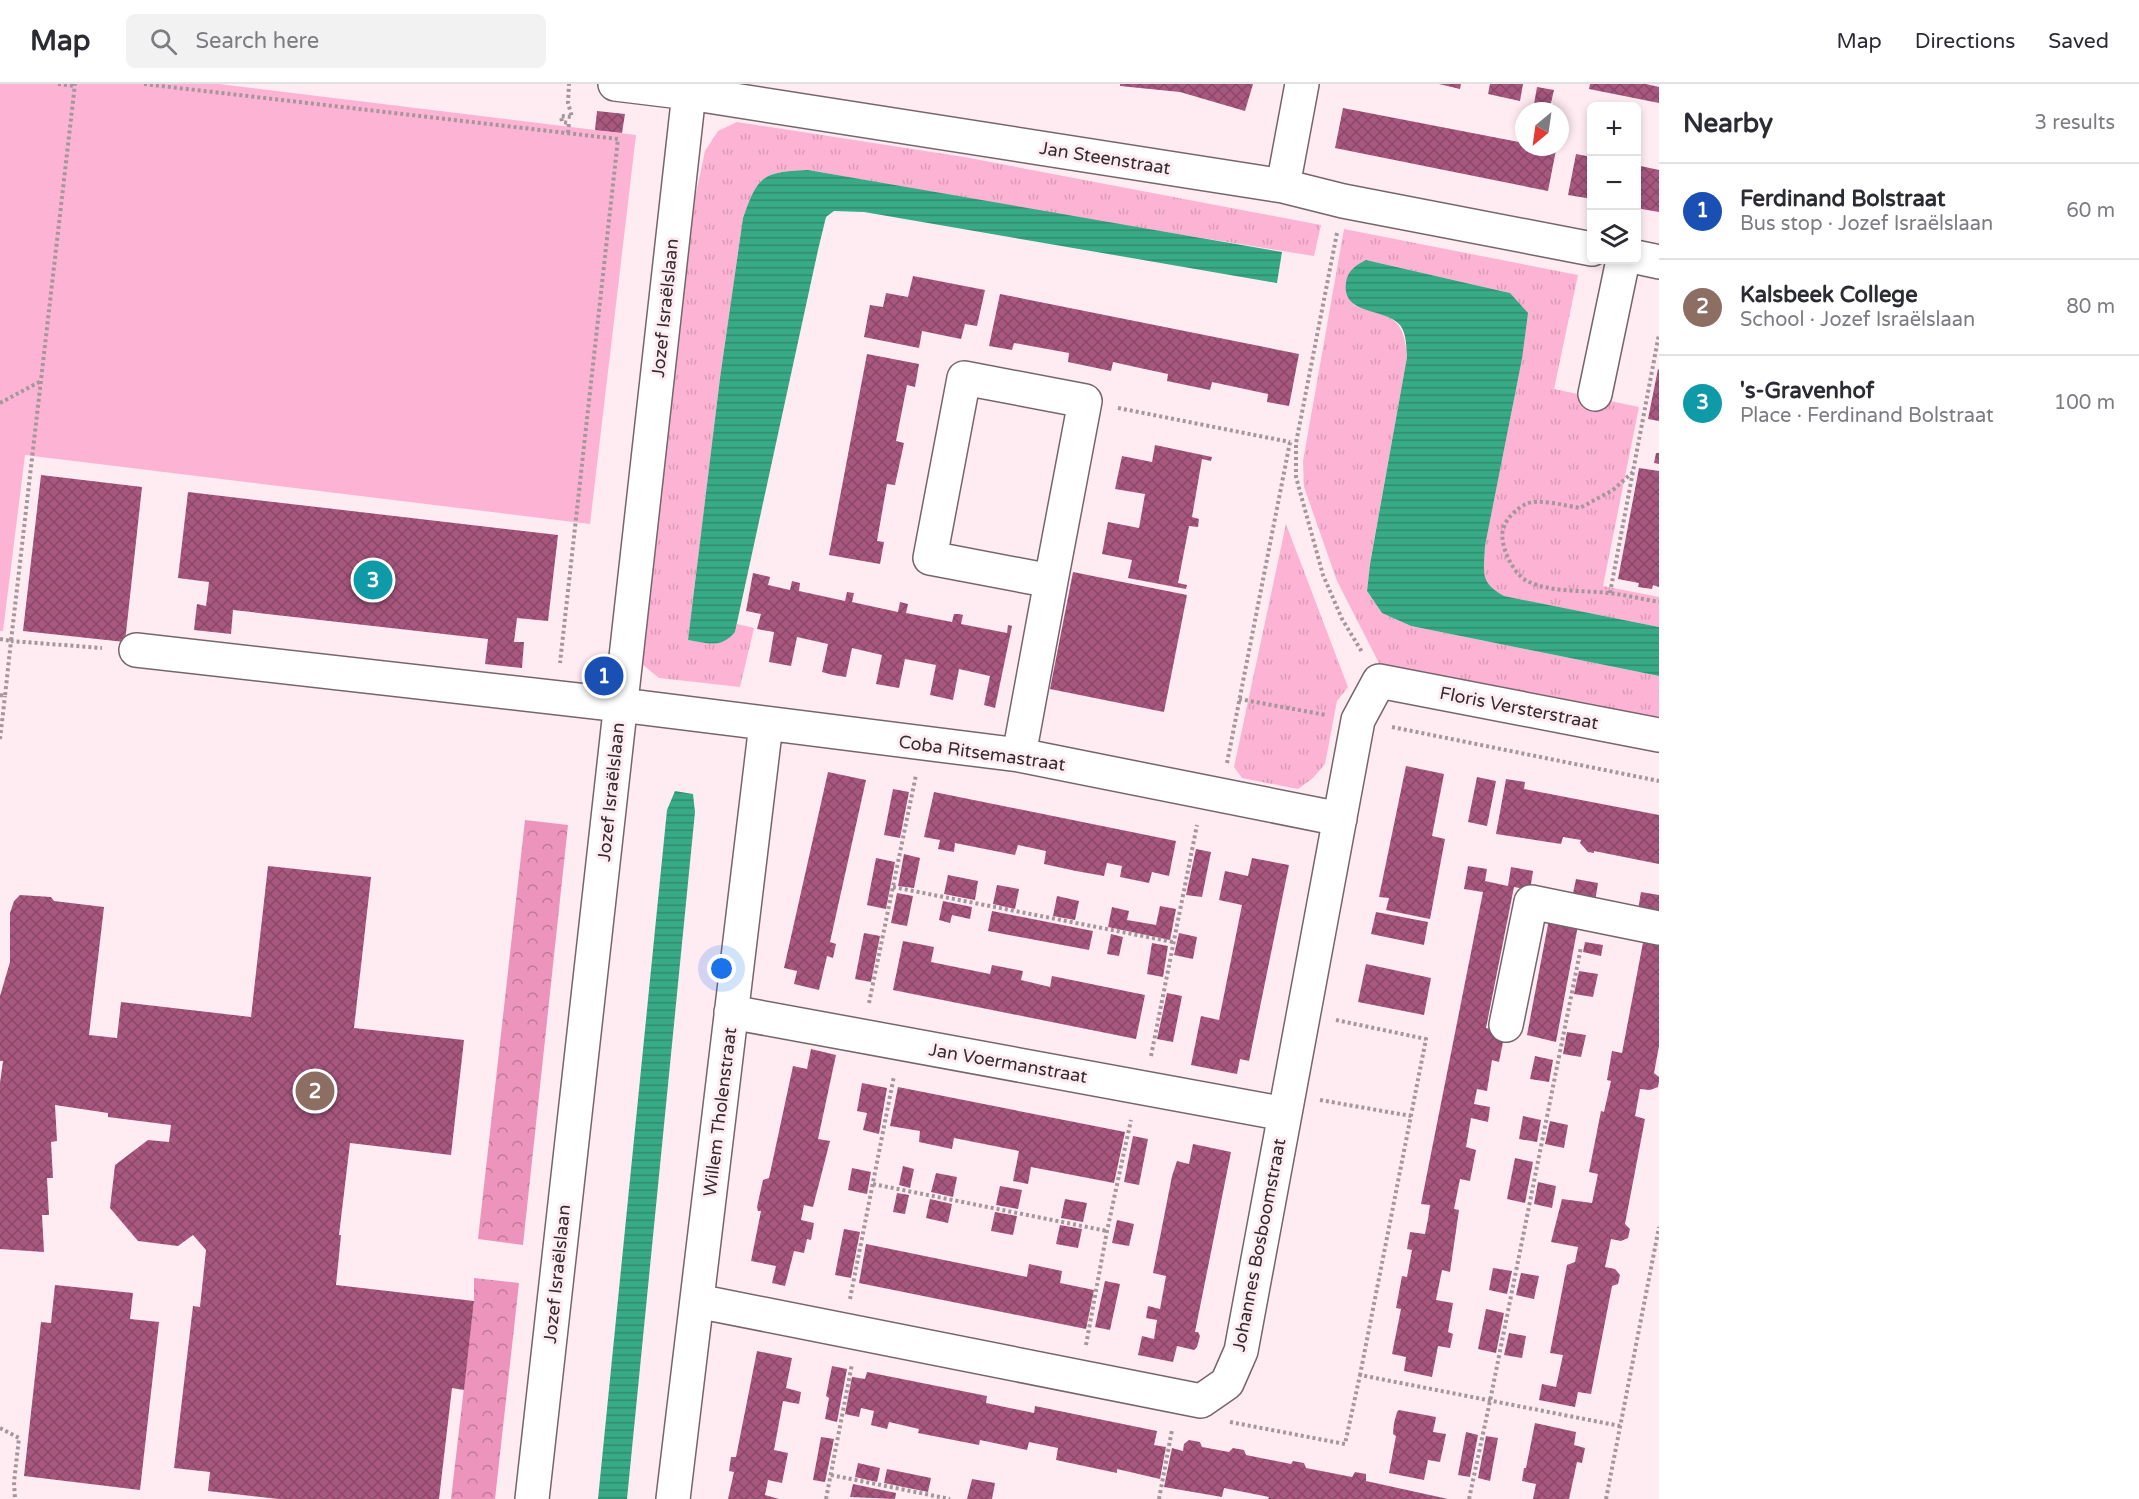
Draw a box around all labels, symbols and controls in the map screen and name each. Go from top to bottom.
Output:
search box [126,14,546,68]
text: Map [30,24,90,58]
icon: search [147,25,180,58]
text: Search here [195,28,319,54]
text: Map [1836,29,1882,54]
text: Directions [1915,29,2015,54]
text: Saved [2048,29,2109,54]
north arrow [1515,102,1569,156]
map controls [1587,102,1641,264]
button: + [1587,102,1641,156]
text: Nearby [1683,108,1773,139]
text: 3 results [2035,111,2115,135]
street label: Jan Steenstraat [1038,137,1172,179]
button: − [1587,156,1641,210]
text: Ferdinand Bolstraat [1740,186,1945,212]
text: 1 [1696,199,1709,223]
text: 60 m [2066,199,2115,223]
button: layers [1587,210,1641,264]
text: Bus stop · Jozef Israëlslaan [1740,212,1993,236]
street label: Jozef Israëlslaan [647,237,683,379]
text: Kalsbeek College [1740,282,1918,308]
text: 2 [1696,295,1709,319]
text: 80 m [2066,295,2115,319]
text: School · Jozef Israëlslaan [1740,308,1975,332]
text: 's-Gravenhof [1740,378,1874,404]
text: 3 [1696,391,1709,415]
text: 100 m [2054,391,2115,415]
text: Place · Ferdinand Bolstraat [1740,404,1994,428]
pin: 3 [354,558,392,602]
pin: 1 [584,654,624,698]
street label: Floris Versterstraat [1438,682,1600,734]
street label: Jozef Israëlslaan [593,721,629,863]
street label: Coba Ritsemastraat [897,730,1067,776]
your location [707,954,736,983]
street label: Willem Tholenstraat [699,1026,741,1198]
street label: Jan Voermanstraat [927,1038,1089,1088]
pin: 2 [296,1068,334,1114]
street label: Johannes Bosboomstraat [1228,1136,1291,1354]
street label: Jozef Israëlslaan [539,1203,575,1345]

